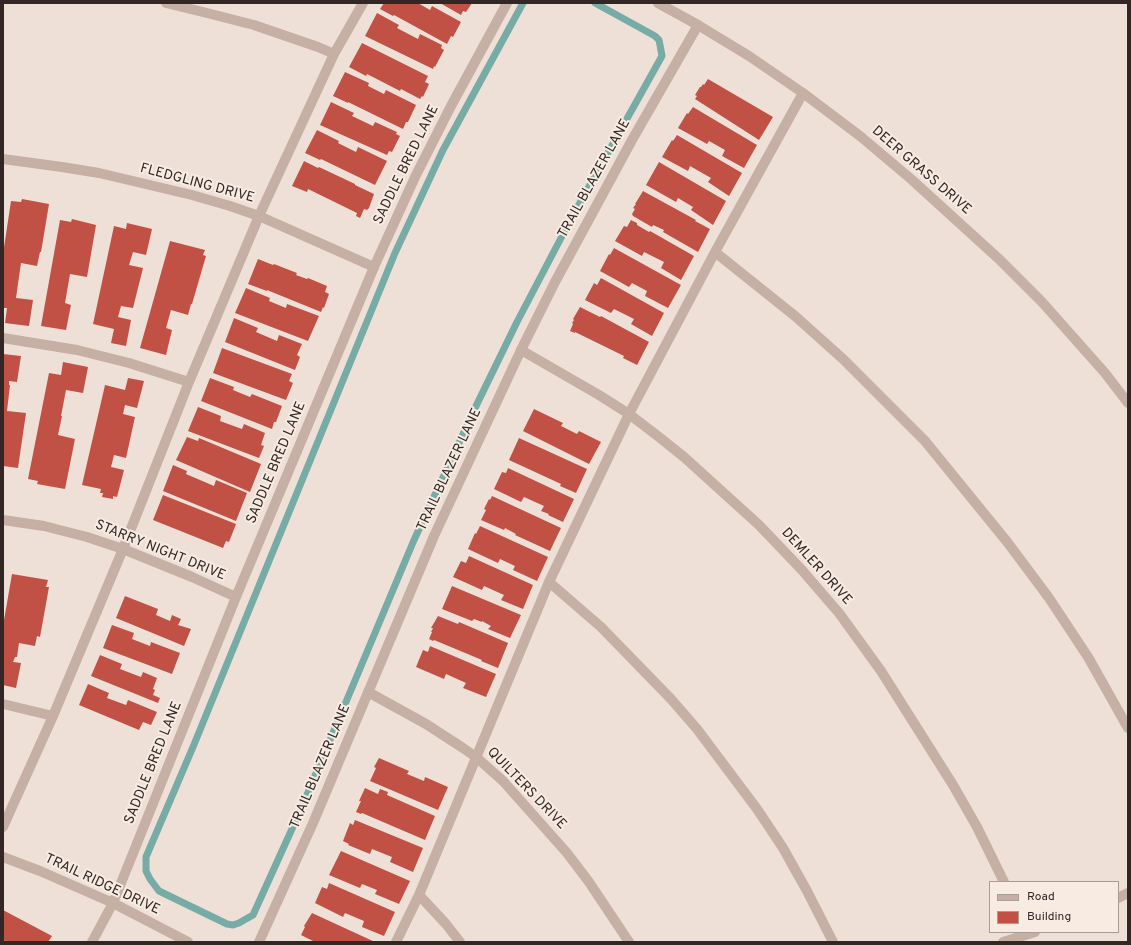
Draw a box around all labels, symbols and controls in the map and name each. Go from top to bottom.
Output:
street label: SADDLE BRED LANE [371,103,443,227]
street label: TRAIL BLAZER LANE [555,117,635,241]
street label: DEER GRASS DRIVE [868,123,974,219]
street label: FLEDGLING DRIVE [138,161,256,207]
street label: SADDLE BRED LANE [244,400,310,526]
street label: TRAIL BLAZER LANE [414,406,486,534]
street label: STARRY NIGHT DRIVE [92,517,228,585]
street label: DEMLER DRIVE [777,525,855,609]
street label: SADDLE BRED LANE [122,699,186,827]
street label: TRAIL BLAZER LANE [287,702,355,832]
street label: QUILTERS DRIVE [483,744,569,834]
street label: TRAIL RIDGE DRIVE [42,851,162,919]
legend [989,881,1119,933]
text: Road [1027,889,1055,905]
text: Building [1027,909,1071,925]

